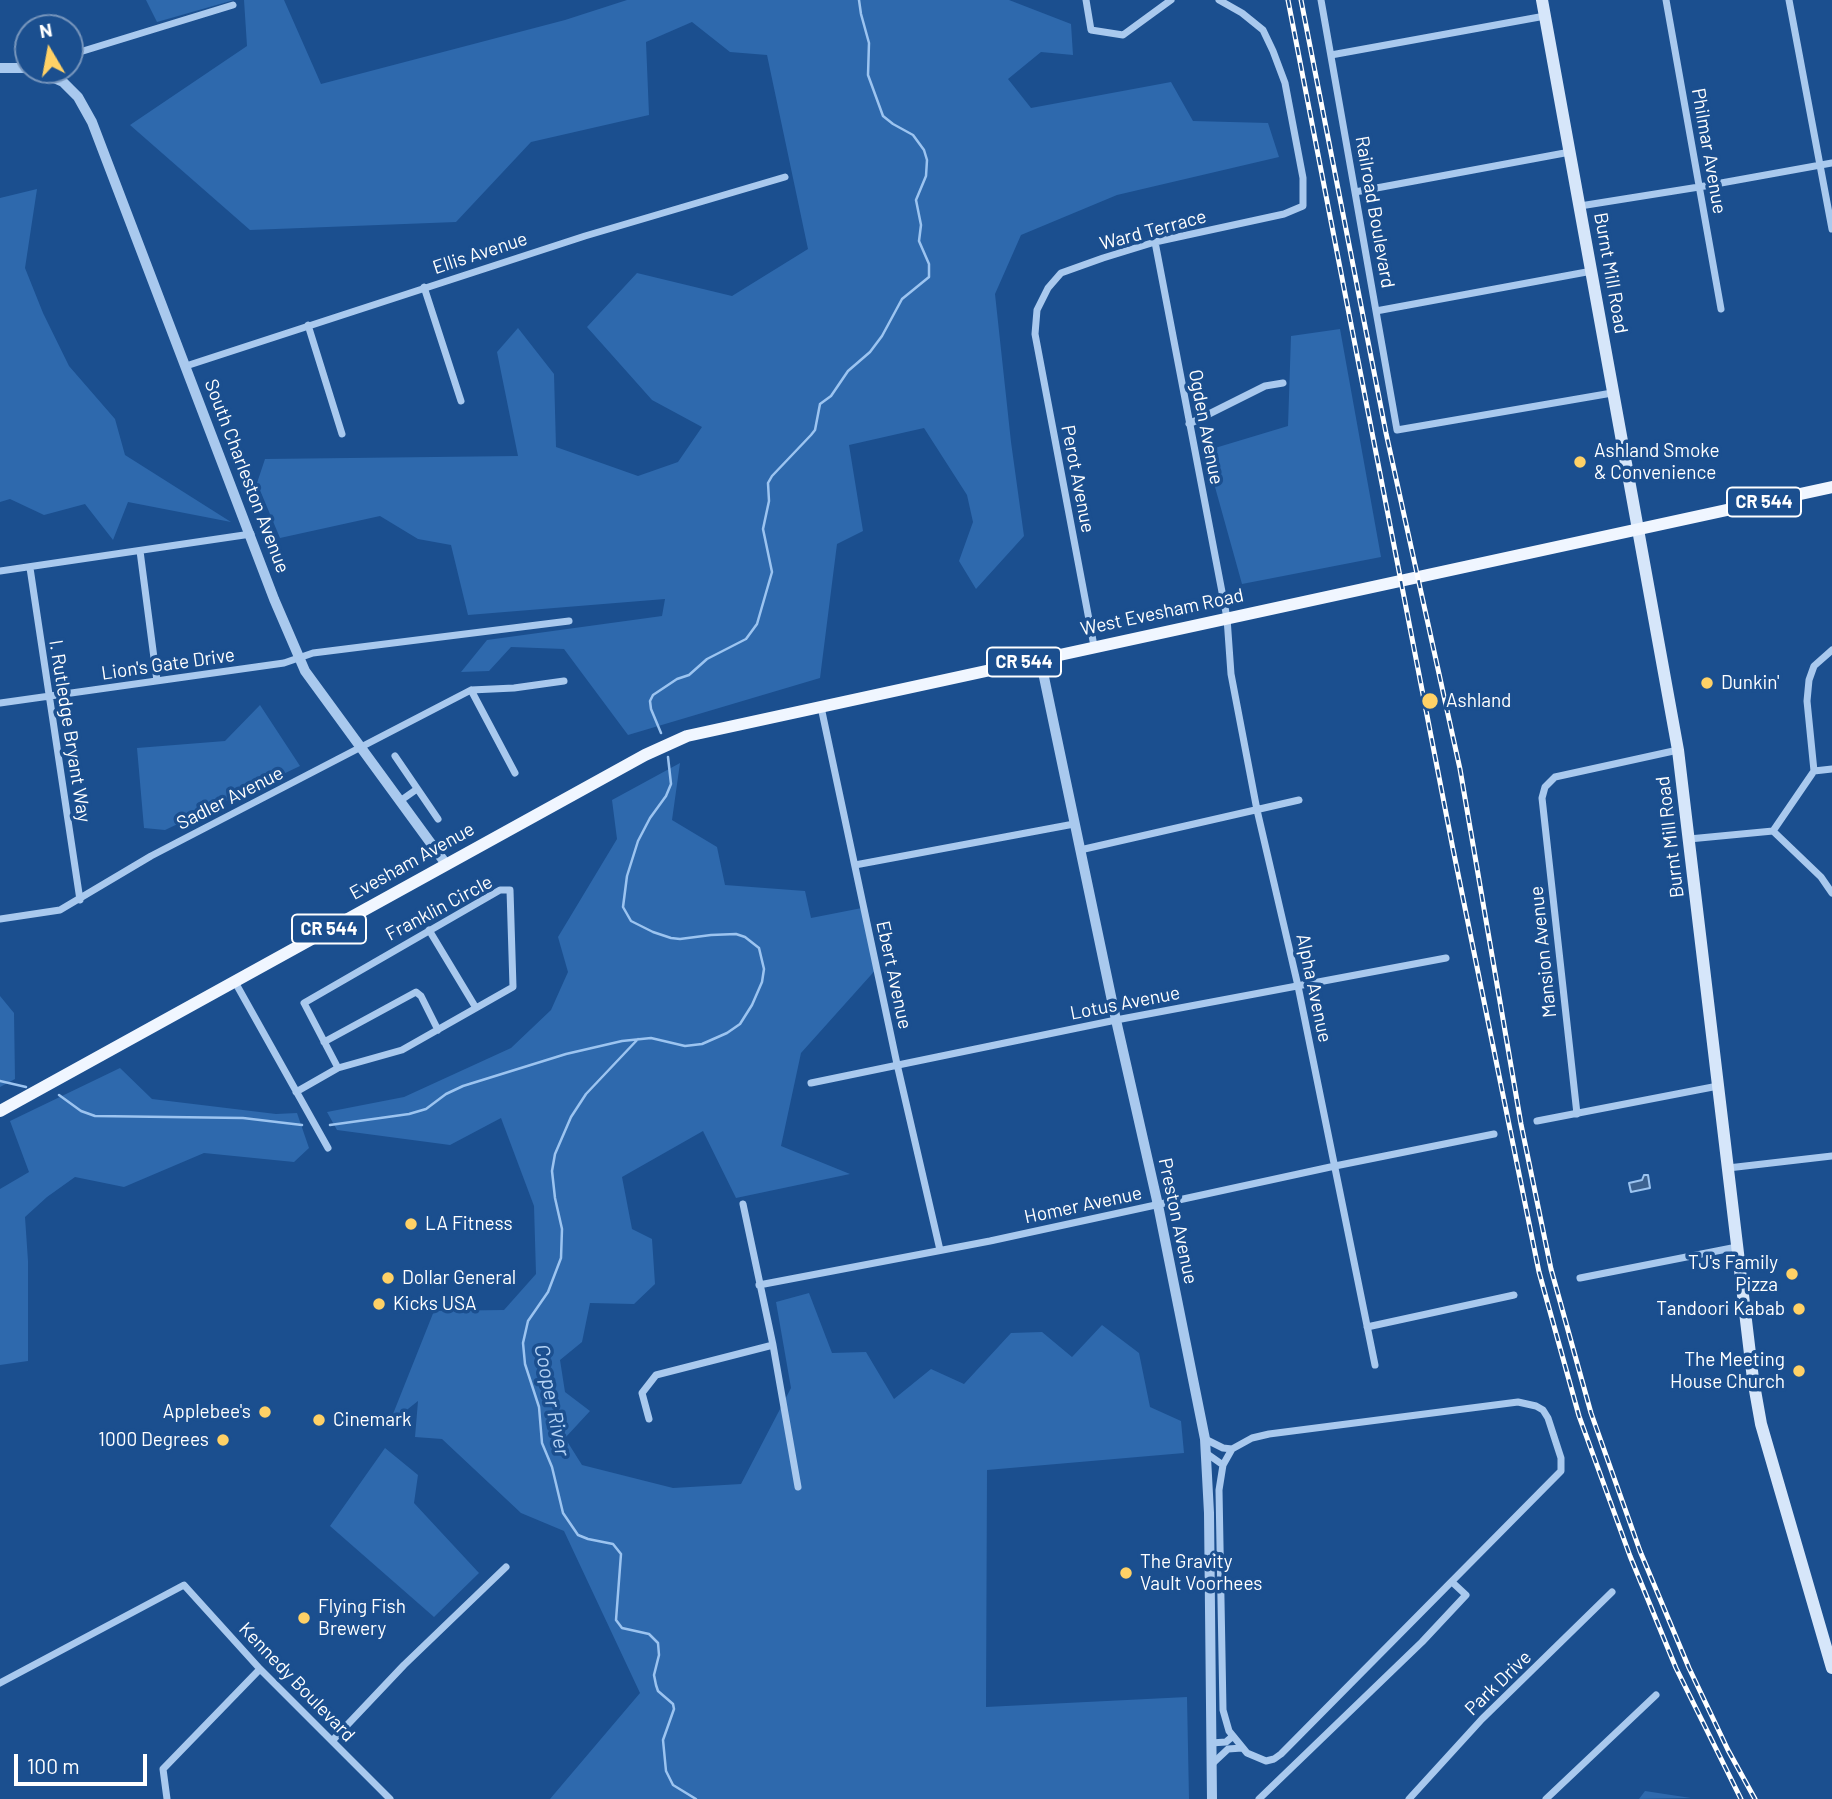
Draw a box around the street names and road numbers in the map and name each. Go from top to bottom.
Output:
street label: Philmar Avenue [1687,86,1731,216]
street label: Railroad Boulevard [1350,134,1400,290]
street label: Ward Terrace [1097,205,1209,255]
street label: Burnt Mill Road [1589,211,1633,335]
street label: Ellis Avenue [430,227,530,279]
street label: Ogden Avenue [1184,368,1228,486]
street label: South Charleston Avenue [199,376,295,576]
street label: Perot Avenue [1056,423,1100,535]
road number: CR 544 [1727,488,1801,516]
street label: West Evesham Road [1078,584,1246,640]
street label: I. Rutledge Bryant Way [44,638,96,824]
street label: Lion's Gate Drive [100,643,236,685]
road number: CR 544 [987,648,1061,676]
street label: Sadler Avenue [173,761,287,835]
street label: Burnt Mill Road [1651,775,1689,899]
street label: Evesham Avenue [346,817,478,905]
street label: Franklin Circle [382,870,496,946]
street label: Mansion Avenue [1525,885,1561,1019]
road number: CR 544 [292,914,366,944]
street label: Ebert Avenue [871,919,917,1031]
street label: Alpha Avenue [1291,932,1337,1044]
street label: Lotus Avenue [1068,981,1182,1025]
street label: Preston Avenue [1153,1156,1203,1286]
street label: Homer Avenue [1022,1181,1144,1229]
street label: Kennedy Boulevard [234,1618,360,1746]
street label: Park Drive [1460,1646,1536,1720]

